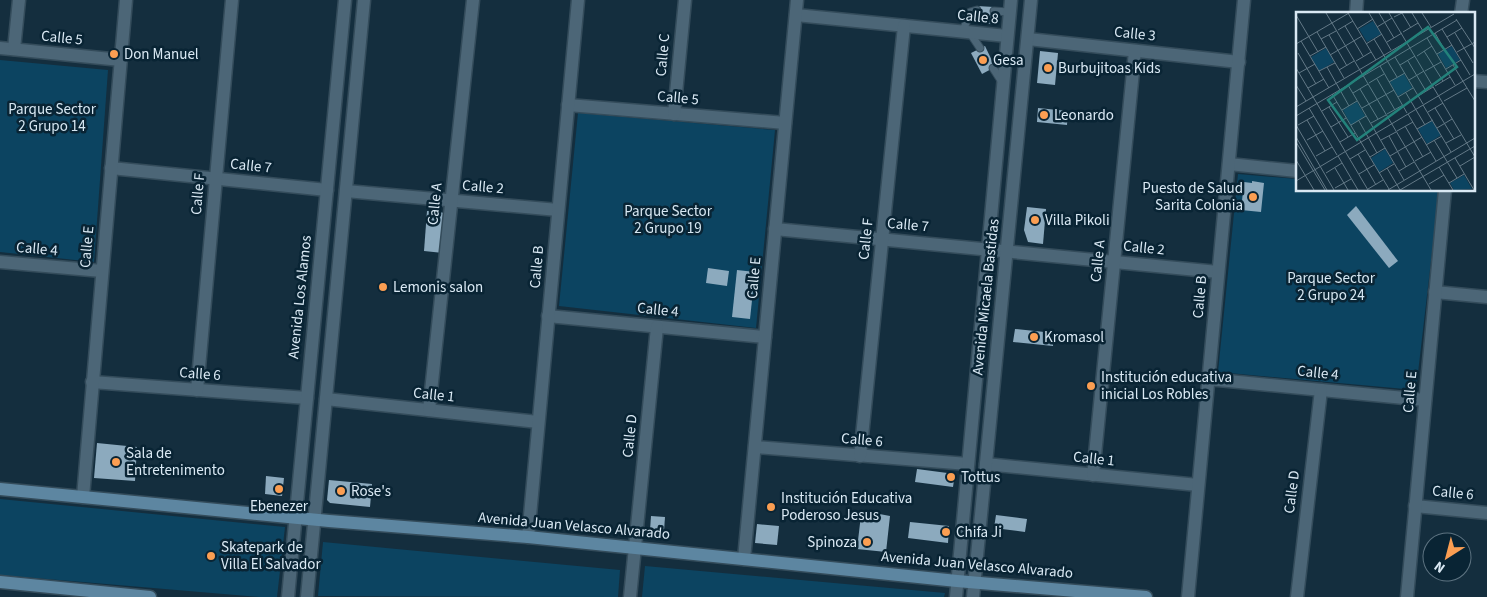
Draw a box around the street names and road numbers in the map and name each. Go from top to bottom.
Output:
street label: Calle 8 [956,4,1000,30]
street label: Calle 3 [1113,21,1157,47]
street label: Calle 5 [40,25,84,51]
street label: Calle C [651,32,675,77]
street label: Calle 5 [656,86,700,110]
street label: Calle 7 [229,153,273,179]
street label: Calle F [186,172,210,216]
street label: Calle 2 [461,175,505,199]
street label: Calle A [422,181,448,226]
street label: Calle 7 [886,213,930,237]
street label: Calle F [853,217,879,261]
street label: Avenida Micaela Bastidas [967,218,1005,376]
street label: Calle E [75,225,99,269]
street label: Avenida Los Alamos [283,234,317,360]
street label: Calle 2 [1122,235,1166,261]
street label: Calle 4 [15,237,59,261]
street label: Calle A [1085,238,1111,283]
street label: Calle B [525,244,549,289]
street label: Calle E [742,256,766,300]
street label: Calle B [1188,274,1212,319]
street label: Calle 4 [636,297,680,323]
street label: Calle 4 [1296,360,1340,386]
street label: Calle 6 [178,362,222,386]
street label: Calle E [1398,370,1422,414]
street label: Calle 1 [412,382,456,408]
street label: Calle D [617,413,643,459]
street label: Calle 6 [840,428,884,452]
street label: Calle 1 [1072,446,1116,472]
street label: Calle D [1279,469,1305,515]
street label: Calle 6 [1431,480,1475,506]
street label: Avenida Juan Velasco Alvarado [477,507,671,545]
street label: Avenida Juan Velasco Alvarado [880,546,1074,584]

